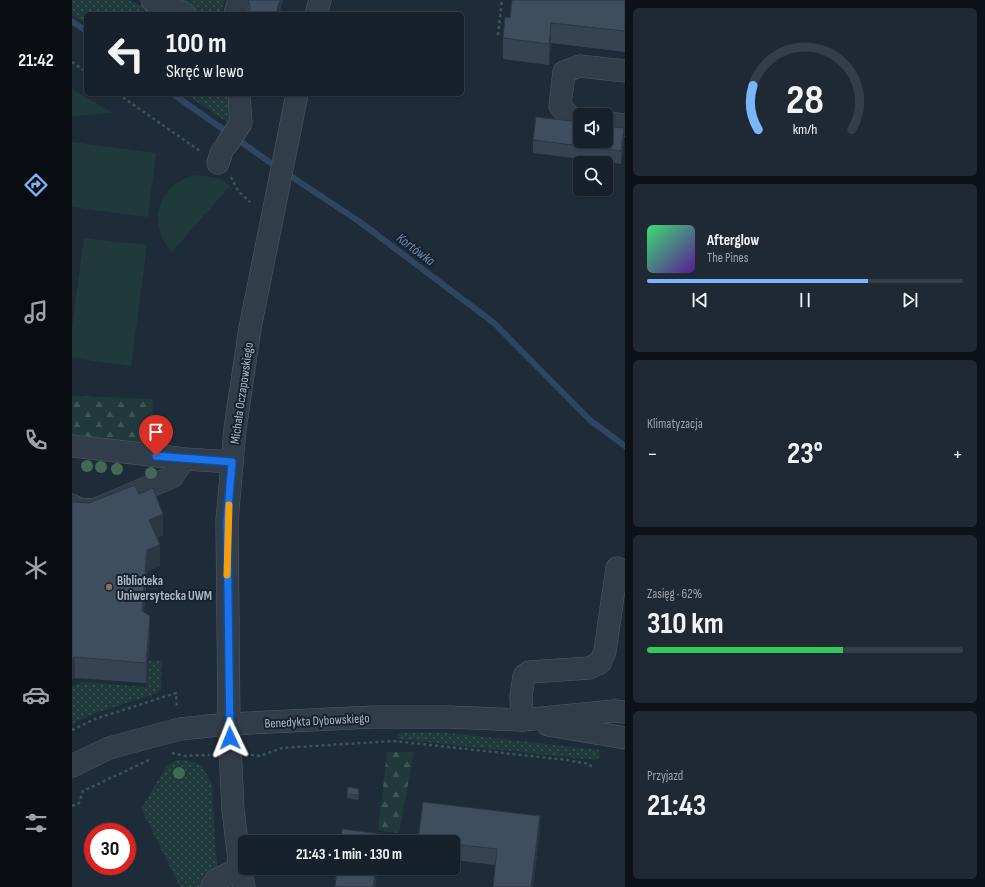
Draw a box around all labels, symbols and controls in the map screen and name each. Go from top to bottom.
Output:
text: 100 m [166,27,227,60]
icon: left [100,28,152,80]
text: 21:42 [18,50,54,71]
text: Skręć w lewo [166,61,244,82]
text: 28 [786,76,824,125]
map controls [573,108,613,196]
button: sound [573,108,613,148]
text: km/h [793,120,817,137]
button: search [573,156,613,196]
icon: directions [22,171,50,199]
water label: Kortówka [393,229,439,270]
text: Afterglow [707,231,759,250]
text: The Pines [707,250,748,266]
icon: previous [689,289,711,311]
icon: pause [794,289,816,311]
icon: next [899,289,921,311]
icon: music [22,298,50,326]
street label: Michała Oczapowskiego [227,341,257,445]
pin [139,415,173,456]
text: Klimatyzacja [647,416,703,432]
icon: arrive [145,421,167,443]
icon: phone [22,426,50,454]
text: 23° [787,436,823,472]
text: − [647,441,658,468]
text: + [952,441,963,468]
icon: climate [22,554,50,582]
place label: Biblioteka Uniwersytecka UWM [117,573,212,604]
marker: Biblioteka Uniwersytecka UWM [104,582,114,592]
text: Zasięg · 62% [647,586,702,602]
text: 310 km [647,606,724,642]
icon: car [22,681,50,709]
street label: Benedykta Dybowskiego [264,710,370,732]
position arrow [209,717,251,759]
text: Przyjazd [647,768,683,784]
text: 21:43 [647,788,706,824]
icon: filters [22,809,50,837]
speed limit sign: 30 [84,823,136,875]
text: 21:43 · 1 min · 130 m [296,845,402,864]

